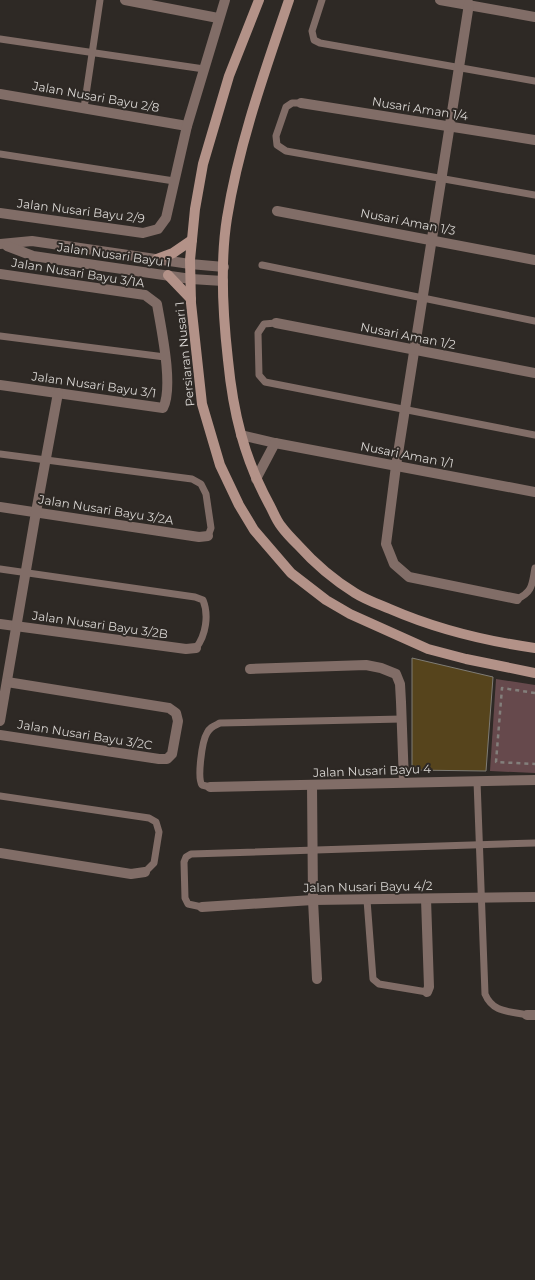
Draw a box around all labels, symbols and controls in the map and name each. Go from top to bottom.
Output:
street label: Jalan Nusari Bayu 2/8 [31,78,161,115]
street label: Nusari Aman 1/4 [371,94,469,124]
street label: Jalan Nusari Bayu 2/9 [15,195,146,226]
street label: Nusari Aman 1/3 [359,205,457,238]
street label: Jalan Nusari Bayu 1 [55,239,172,270]
street label: Jalan Nusari Bayu 3/1A [10,254,146,290]
street label: Persiaran Nusari 1 [172,301,197,407]
street label: Nusari Aman 1/2 [359,319,457,352]
street label: Jalan Nusari Bayu 3/1 [30,368,157,401]
street label: Nusari Aman 1/1 [359,438,455,471]
street label: Jalan Nusari Bayu 3/2A [37,491,175,528]
street label: Jalan Nusari Bayu 3/2B [30,607,169,641]
street label: Jalan Nusari Bayu 3/2C [16,716,154,753]
street label: Jalan Nusari Bayu 4 [312,761,431,780]
street label: Jalan Nusari Bayu 4/2 [302,878,433,895]

